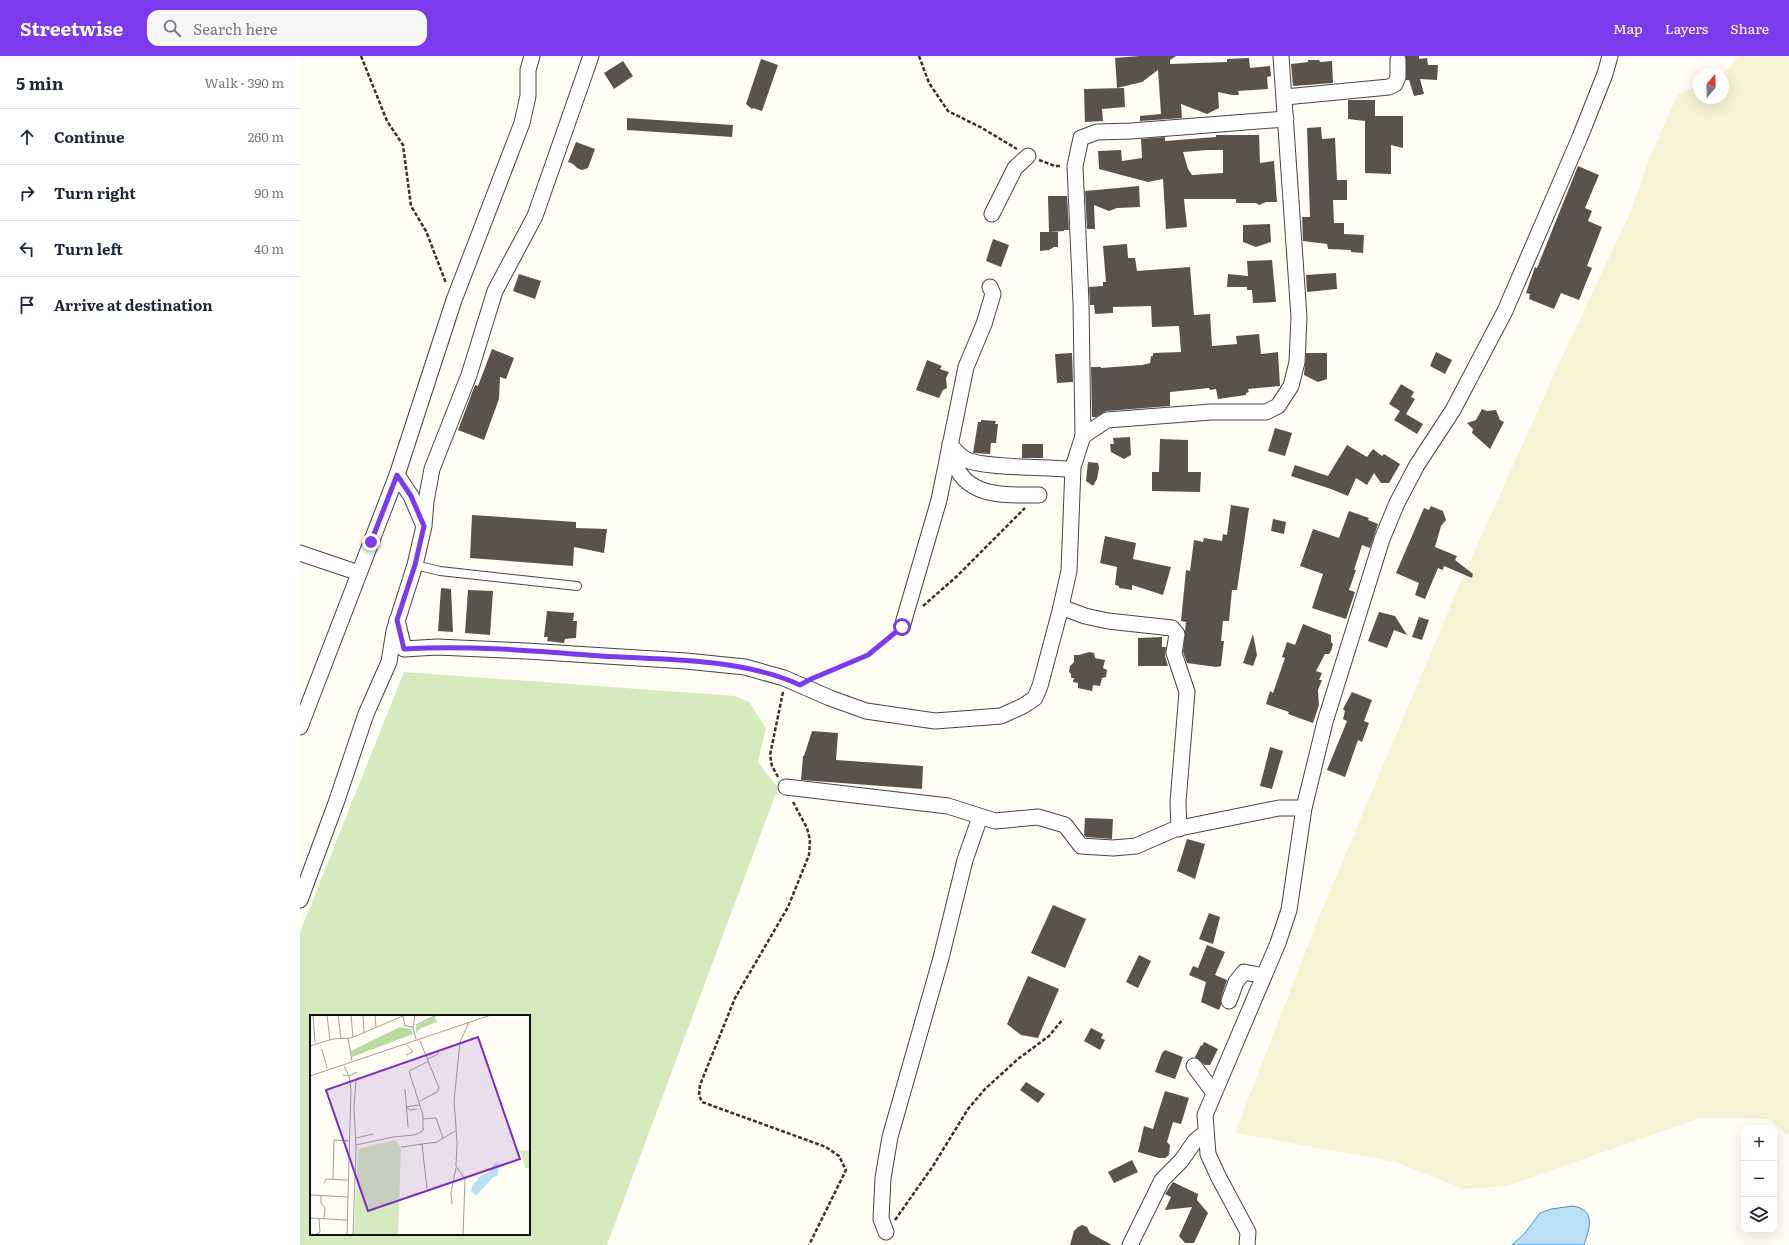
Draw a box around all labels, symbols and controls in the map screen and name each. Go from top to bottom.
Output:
search box [147,10,427,46]
text: Streetwise [20,14,123,42]
icon: search [161,17,183,39]
text: Search here [193,17,277,40]
text: Map [1613,18,1643,38]
text: Layers [1665,18,1708,38]
text: Share [1730,18,1769,38]
north arrow [1693,68,1729,104]
text: 5 min [16,70,64,95]
text: Walk · 390 m [205,73,284,92]
text: Continue [54,125,124,148]
icon: ahead [16,126,38,148]
text: 260 m [248,127,284,146]
text: Turn right [54,181,136,204]
icon: right [16,182,38,204]
text: 90 m [254,183,284,202]
text: Turn left [54,237,123,260]
icon: left [16,238,38,260]
text: 40 m [254,239,284,258]
text: Arrive at destination [54,293,213,316]
icon: arrive [16,294,38,316]
route end [362,533,380,551]
route start [893,618,911,636]
inset map [310,1015,530,1235]
map controls [1741,1125,1777,1233]
button: + [1741,1125,1777,1161]
button: − [1741,1161,1777,1197]
button: layers [1741,1197,1777,1233]

